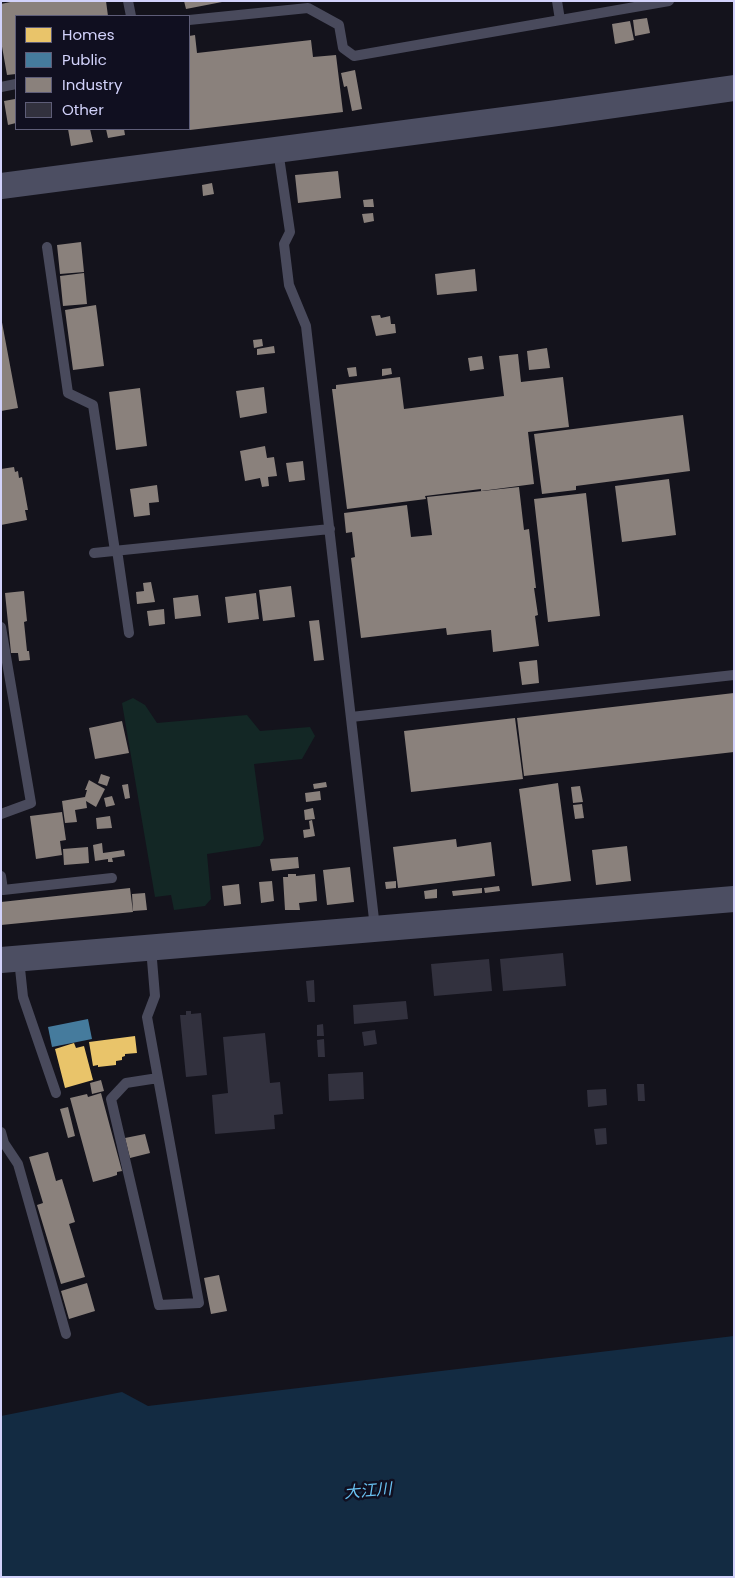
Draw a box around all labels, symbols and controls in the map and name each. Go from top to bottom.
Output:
legend [15,15,190,130]
text: Homes [62,24,115,45]
text: Public [62,49,107,70]
text: Industry [62,74,122,95]
text: Other [62,99,104,120]
water label: 大江川 [343,1480,393,1504]

